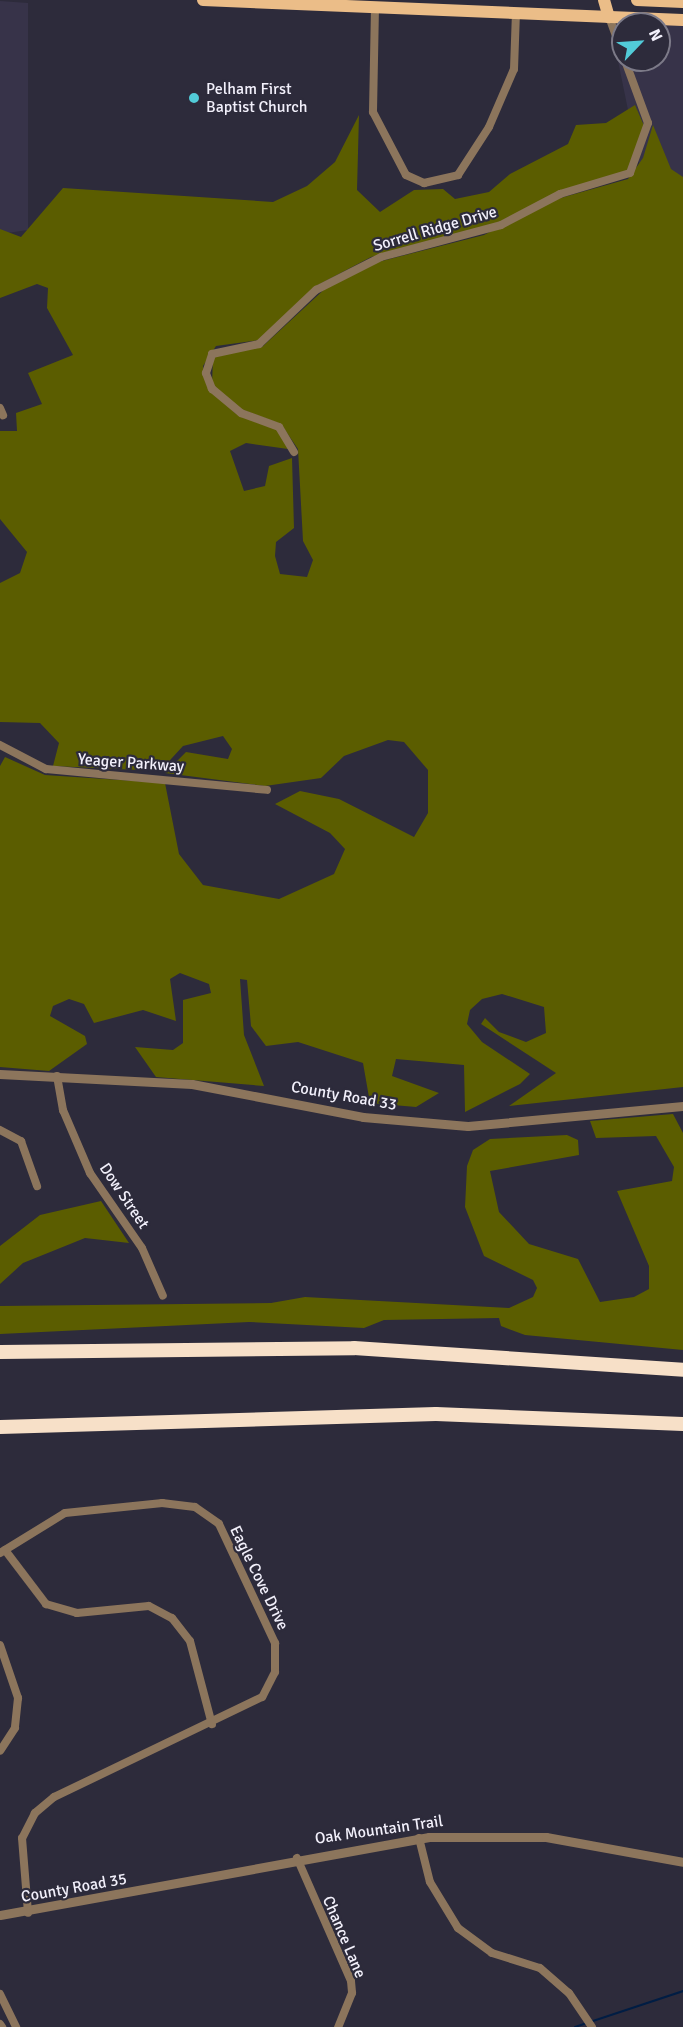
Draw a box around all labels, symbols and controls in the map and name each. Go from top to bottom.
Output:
north arrow [611,12,671,72]
text: N [644,26,667,45]
place label: Pelham First Baptist Church [206,79,307,117]
marker: Pelham First Baptist Church [187,91,201,105]
street label: Sorrell Ridge Drive [371,202,499,256]
street label: Yeager Parkway [77,750,185,776]
street label: County Road 33 [290,1077,398,1115]
street label: Dow Street [95,1159,153,1233]
street label: Eagle Cove Drive [225,1523,293,1633]
street label: Oak Mountain Trail [314,1812,444,1848]
street label: County Road 35 [20,1869,128,1907]
street label: Chance Lane [318,1893,370,1981]

